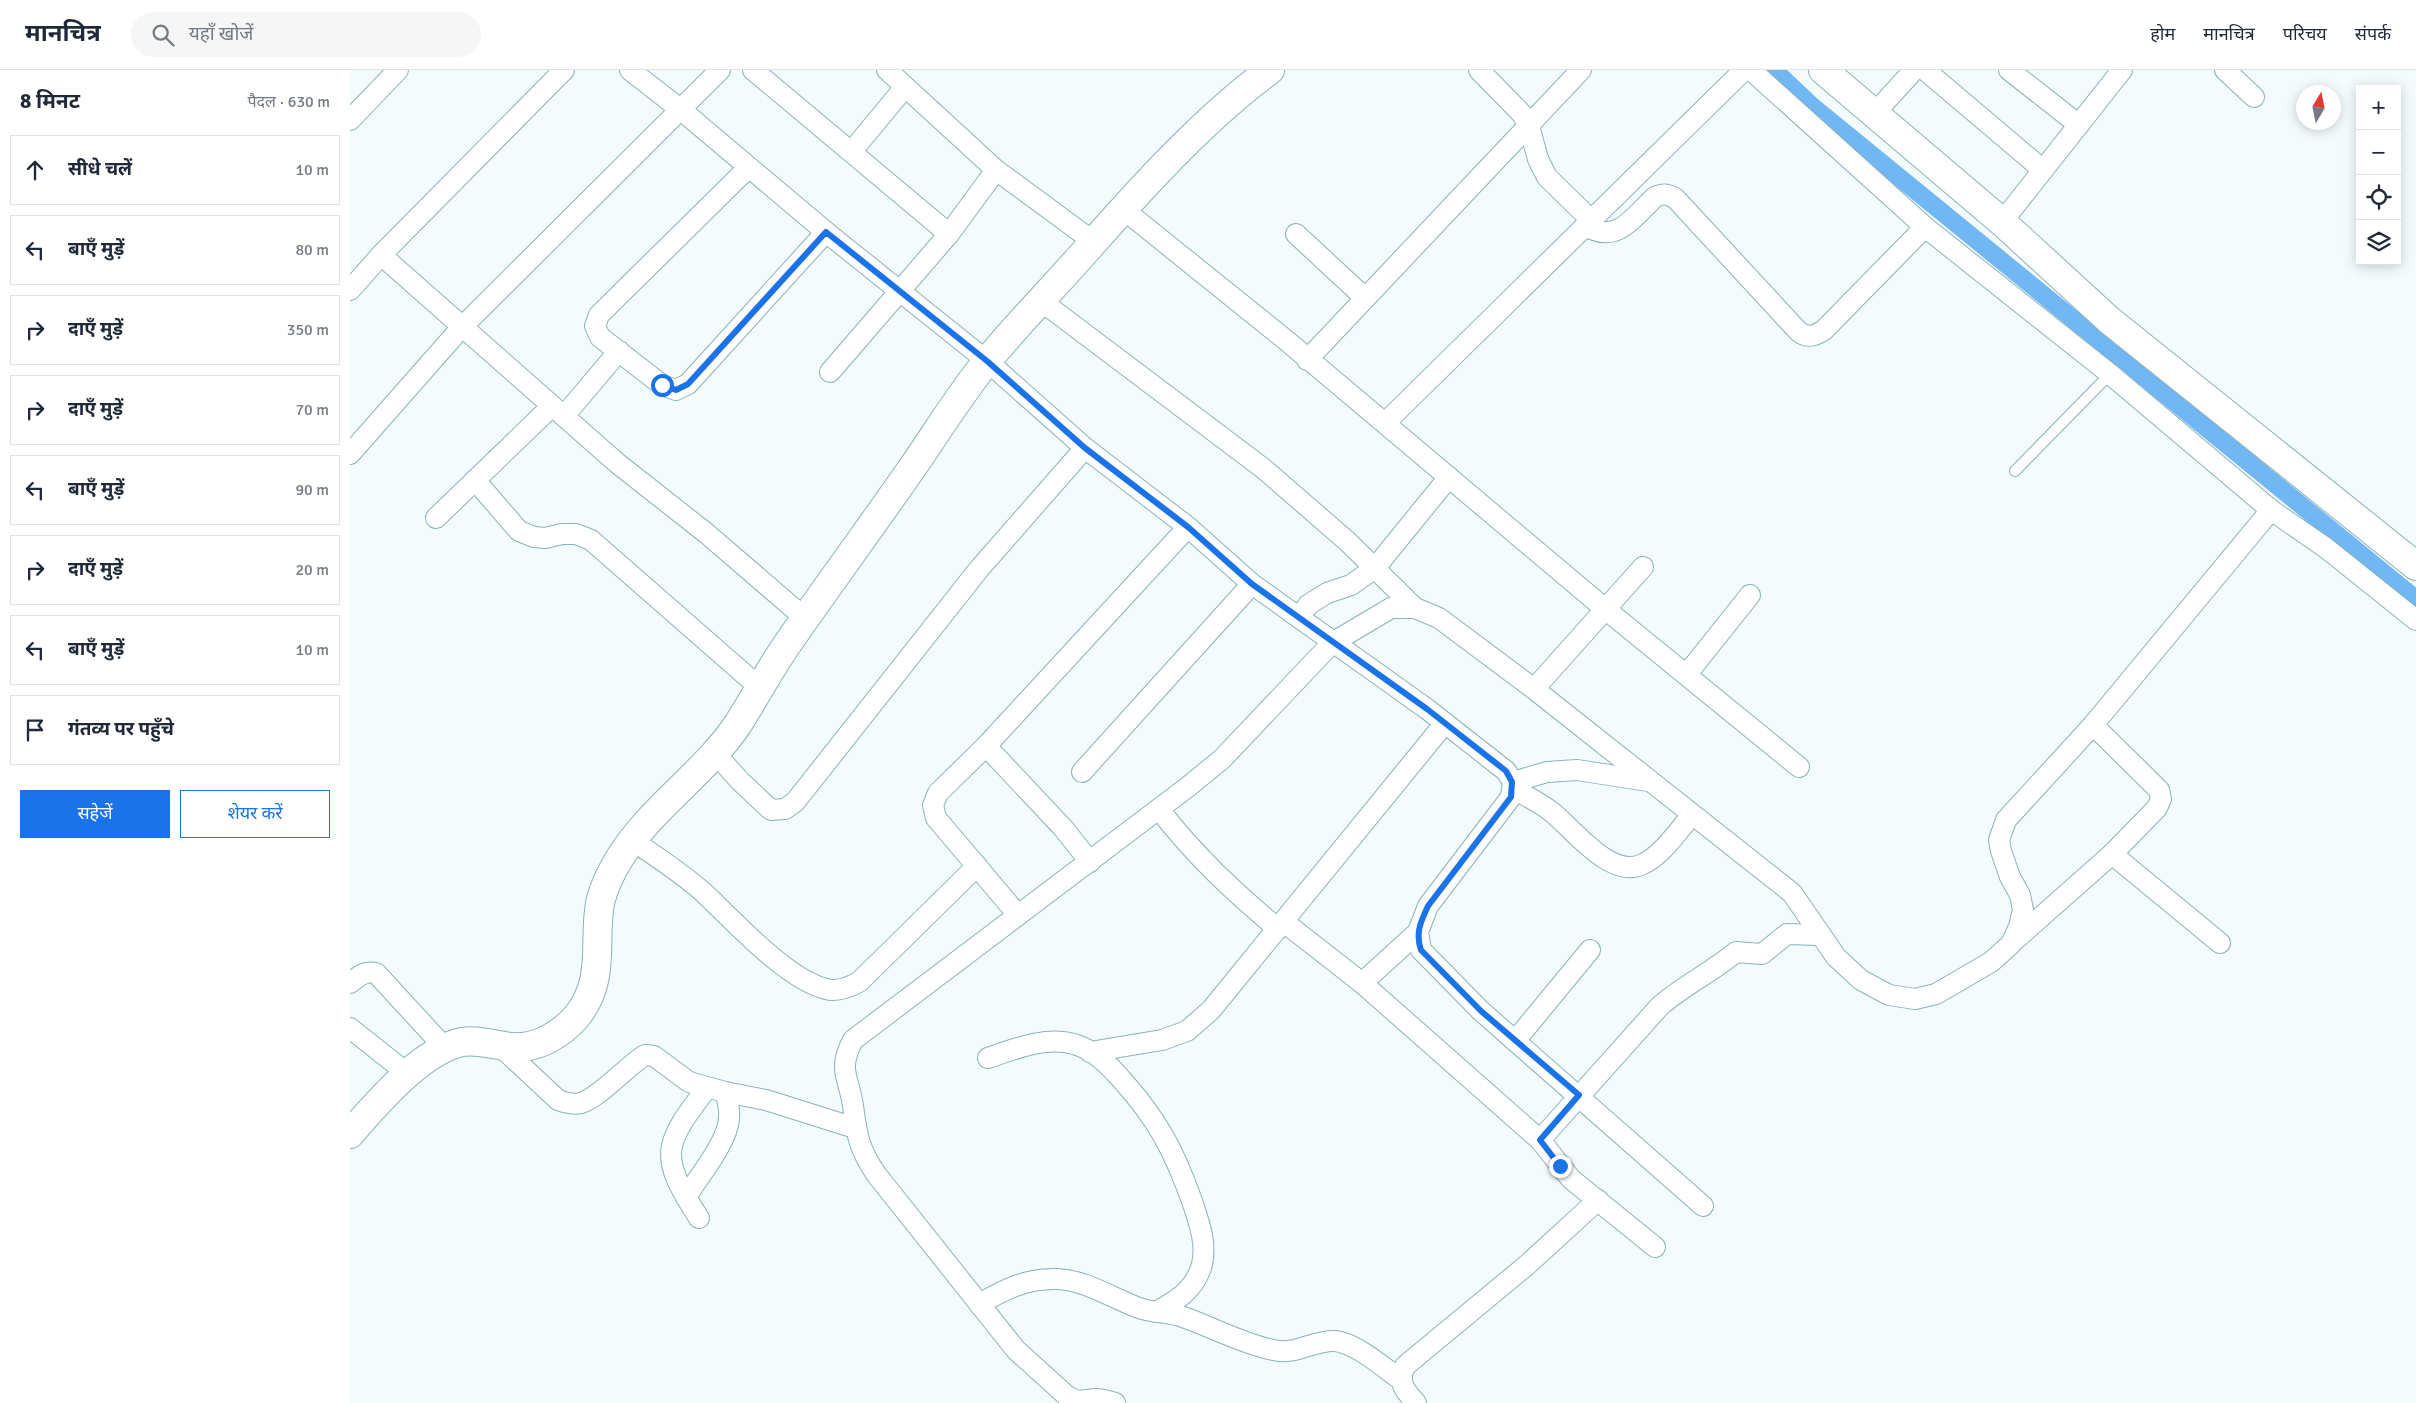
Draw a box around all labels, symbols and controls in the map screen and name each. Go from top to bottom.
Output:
search box [131,12,481,57]
text: मानचित्र [25,18,101,48]
icon: search [149,21,177,49]
text: यहाँ खोजें [189,22,253,46]
text: होम [2150,23,2175,45]
text: मानचित्र [2203,23,2255,45]
text: परिचय [2283,23,2327,45]
text: संपर्क [2355,23,2391,45]
north arrow [2296,85,2341,130]
map controls [2356,85,2401,265]
button: + [2356,85,2401,130]
text: 8 मिनट [20,88,80,114]
text: पैदल · 630 m [247,92,330,112]
button: − [2356,130,2401,175]
icon: ahead [21,156,49,184]
text: सीधे चलें [68,157,132,181]
text: 10 m [295,160,329,180]
button: locate [2356,175,2401,220]
button: layers [2356,220,2401,265]
icon: left [21,236,49,264]
text: बाएँ मुड़ें [68,237,124,261]
text: 80 m [295,240,329,260]
icon: right [21,316,49,344]
text: दाएँ मुड़ें [68,317,123,341]
text: 350 m [287,320,329,340]
route start [651,374,674,397]
icon: right [21,396,49,424]
text: दाएँ मुड़ें [68,397,123,421]
text: 70 m [295,400,329,420]
icon: left [21,476,49,504]
text: बाएँ मुड़ें [68,477,124,501]
text: 90 m [295,480,329,500]
icon: right [21,556,49,584]
text: दाएँ मुड़ें [68,557,123,581]
text: 20 m [295,560,329,580]
icon: left [21,636,49,664]
text: बाएँ मुड़ें [68,637,124,661]
text: 10 m [295,640,329,660]
icon: arrive [21,716,49,744]
text: गंतव्य पर पहुँचे [68,717,174,741]
button: सहेजें [20,790,170,838]
button: शेयर करें [180,790,330,838]
route end [1549,1155,1572,1178]

